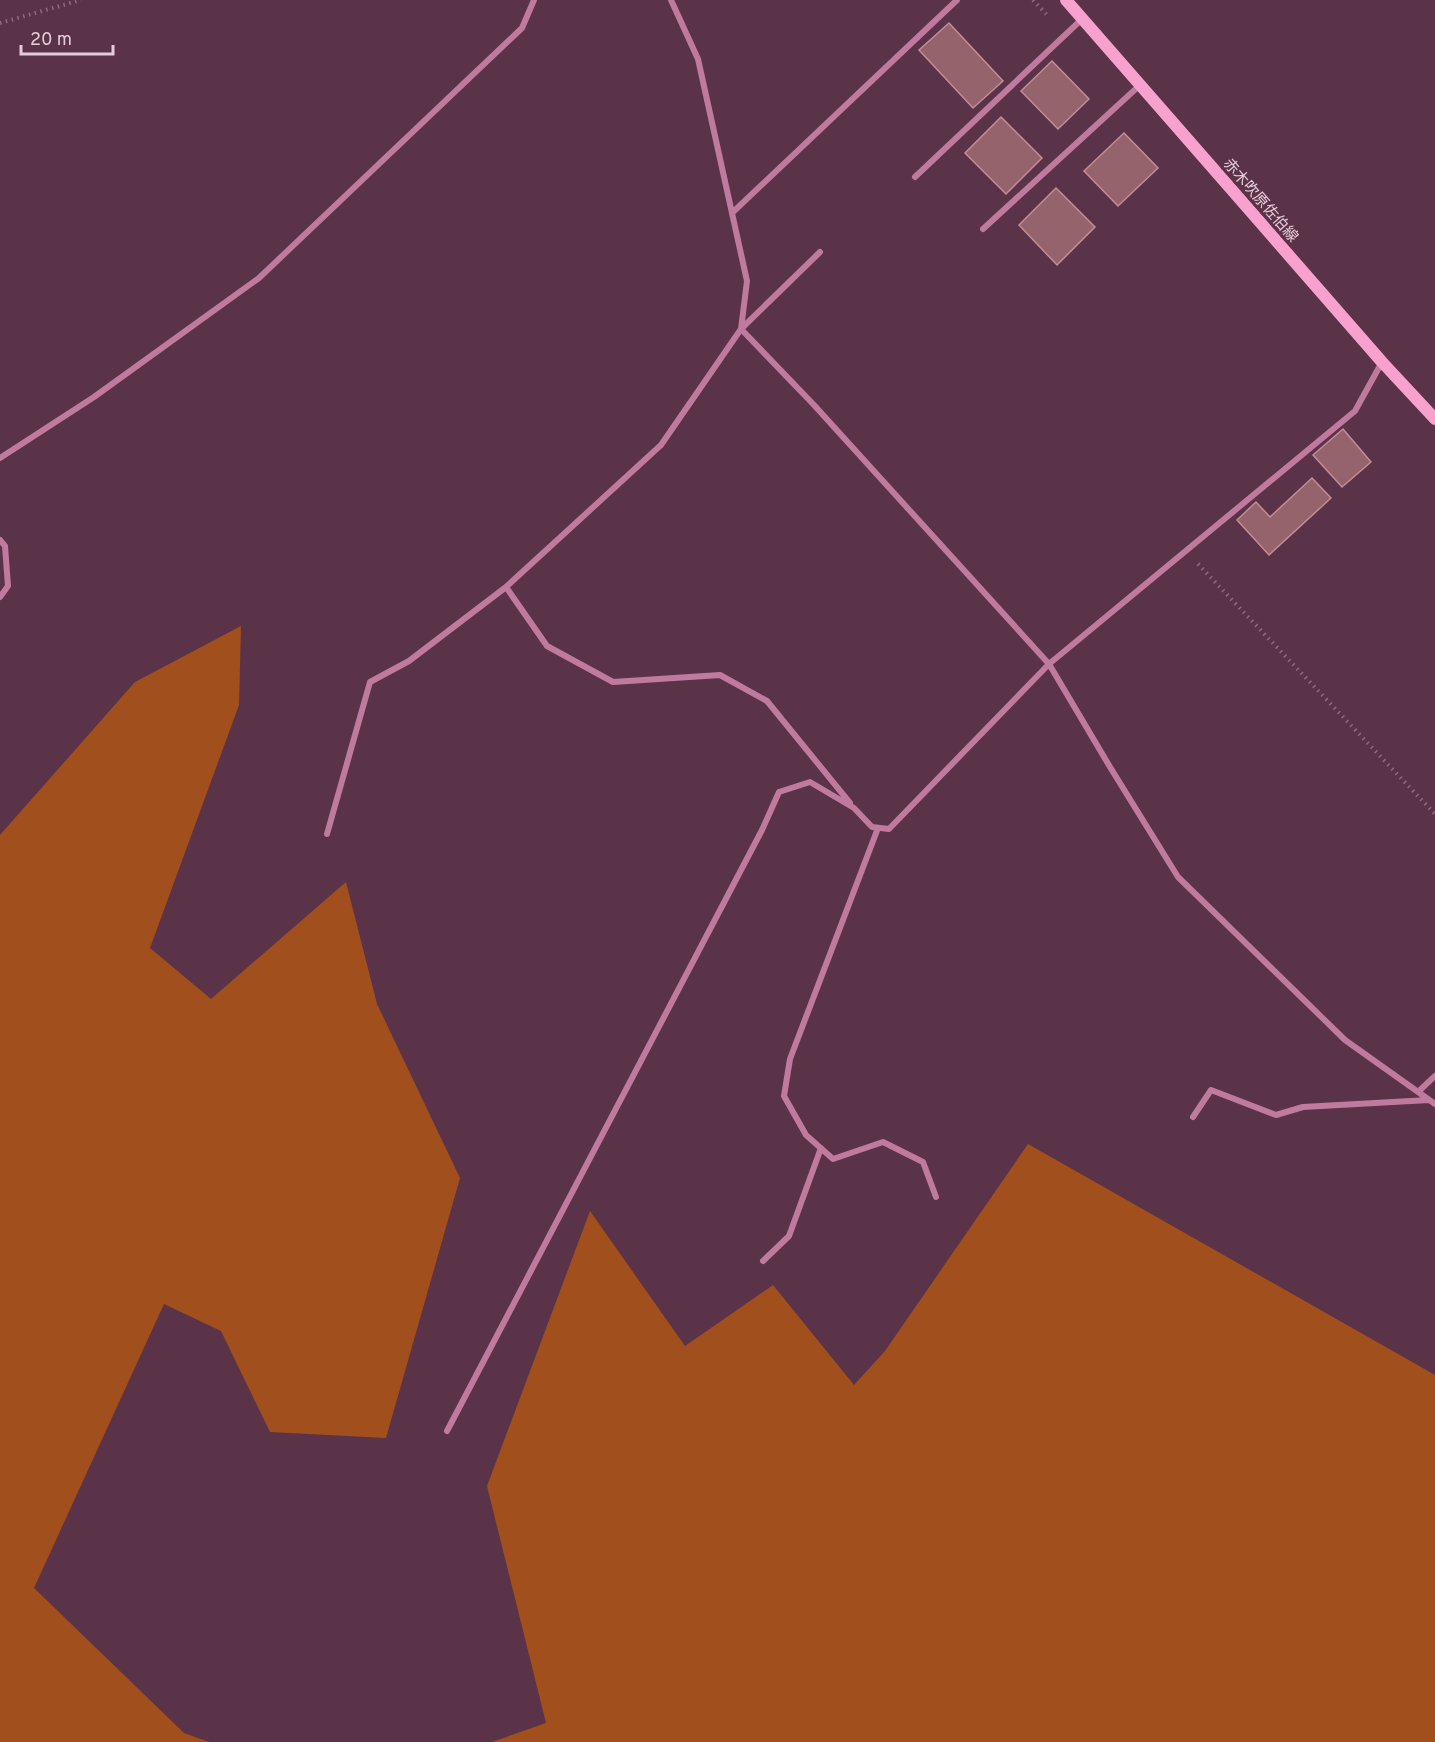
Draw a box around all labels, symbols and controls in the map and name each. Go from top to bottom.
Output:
scale bar [21,18,112,56]
text: 20 m [30,29,72,52]
street label: 赤木吹原佐伯線 [1218,155,1301,247]

